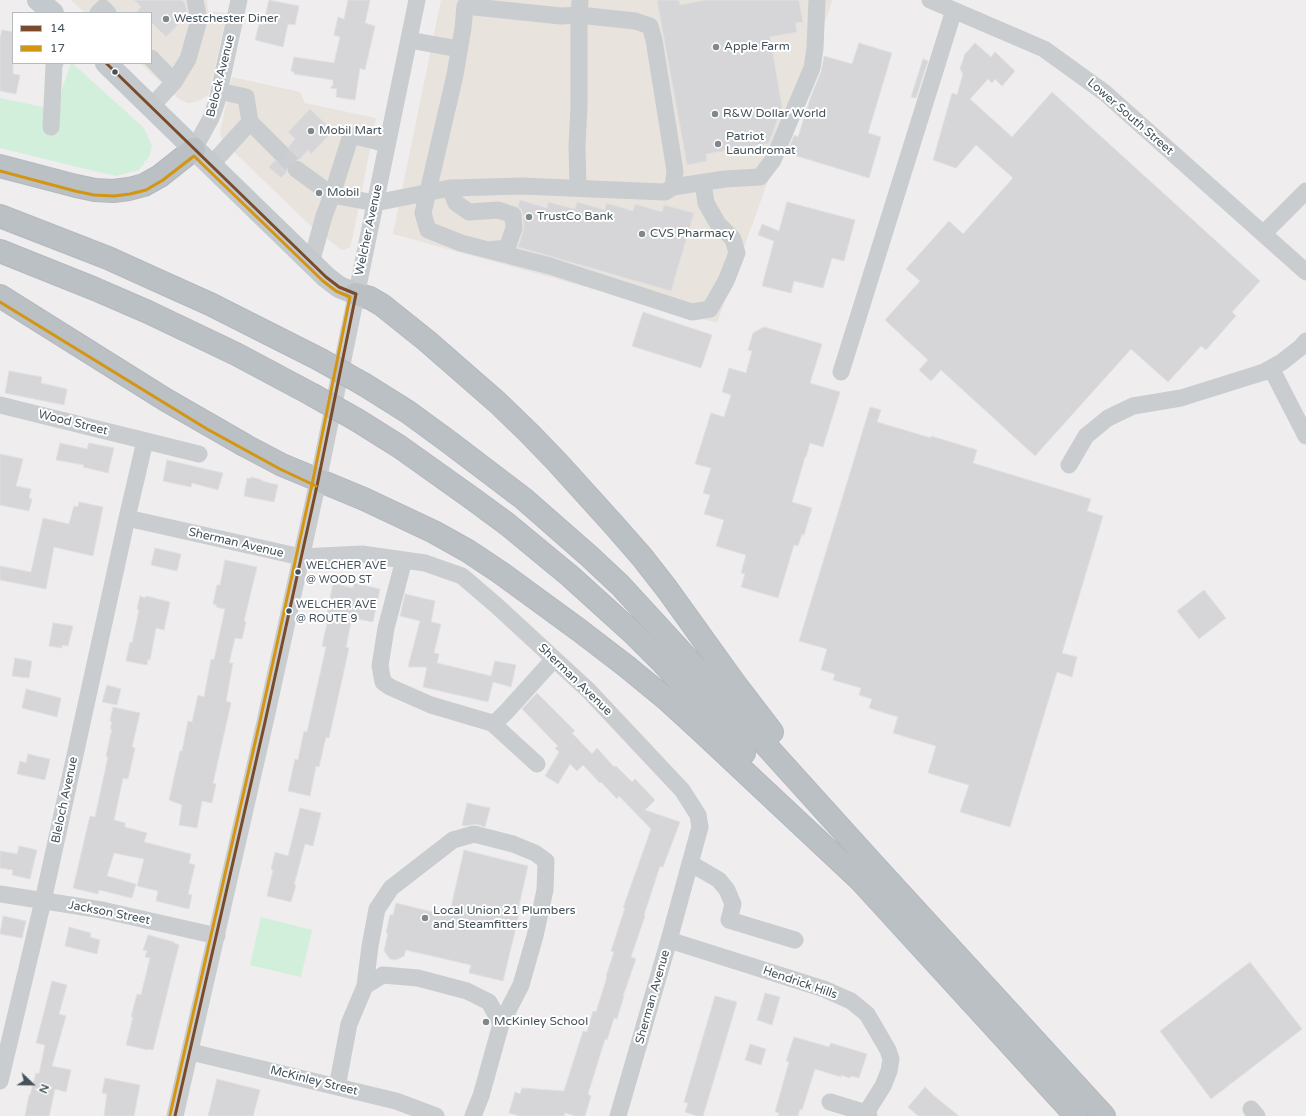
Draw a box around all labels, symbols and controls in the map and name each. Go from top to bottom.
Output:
legend [12,12,152,64]
place label: Westchester Diner [174,12,278,26]
marker: Westchester Diner [161,14,171,24]
text: 14 [50,21,65,35]
street label: Belock Avenue [204,33,238,119]
place label: Apple Farm [724,40,790,54]
text: 17 [50,41,65,55]
marker: Apple Farm [711,42,721,52]
unlabelled marker [110,67,120,77]
street label: Lower South Street [1084,76,1176,158]
place label: R&W Dollar World [723,107,826,121]
marker: R&W Dollar World [710,109,720,119]
place label: Mobil Mart [319,124,382,138]
marker: Mobil Mart [306,126,316,136]
place label: Patriot Laundromat [726,130,796,158]
marker: Patriot Laundromat [713,139,723,149]
street label: Welcher Avenue [352,183,386,277]
place label: Mobil [327,186,359,200]
marker: Mobil [314,188,324,198]
place label: TrustCo Bank [537,210,613,224]
marker: TrustCo Bank [524,212,534,222]
place label: CVS Pharmacy [650,227,734,241]
marker: CVS Pharmacy [637,229,647,239]
street label: Wood Street [37,407,109,439]
street label: Sherman Avenue [187,525,285,561]
place label: WELCHER AVE @ WOOD ST [306,559,387,585]
marker: WELCHER AVE @ WOOD ST [293,567,303,577]
place label: WELCHER AVE @ ROUTE 9 [296,598,377,624]
marker: WELCHER AVE @ ROUTE 9 [284,606,294,616]
street label: Sherman Avenue [535,641,615,719]
street label: Bleloch Avenue [49,755,81,845]
street label: Jackson Street [67,898,151,928]
place label: Local Union 21 Plumbers and Steamfitters [433,904,576,932]
marker: Local Union 21 Plumbers and Steamfitters [420,913,430,923]
street label: Sherman Avenue [633,948,673,1046]
street label: Hendrick Hills [761,964,839,1002]
place label: McKinley School [494,1015,588,1029]
marker: McKinley School [481,1017,491,1027]
street label: McKinley Street [269,1063,359,1099]
north arrow [12,1064,52,1104]
text: N [36,1082,51,1095]

